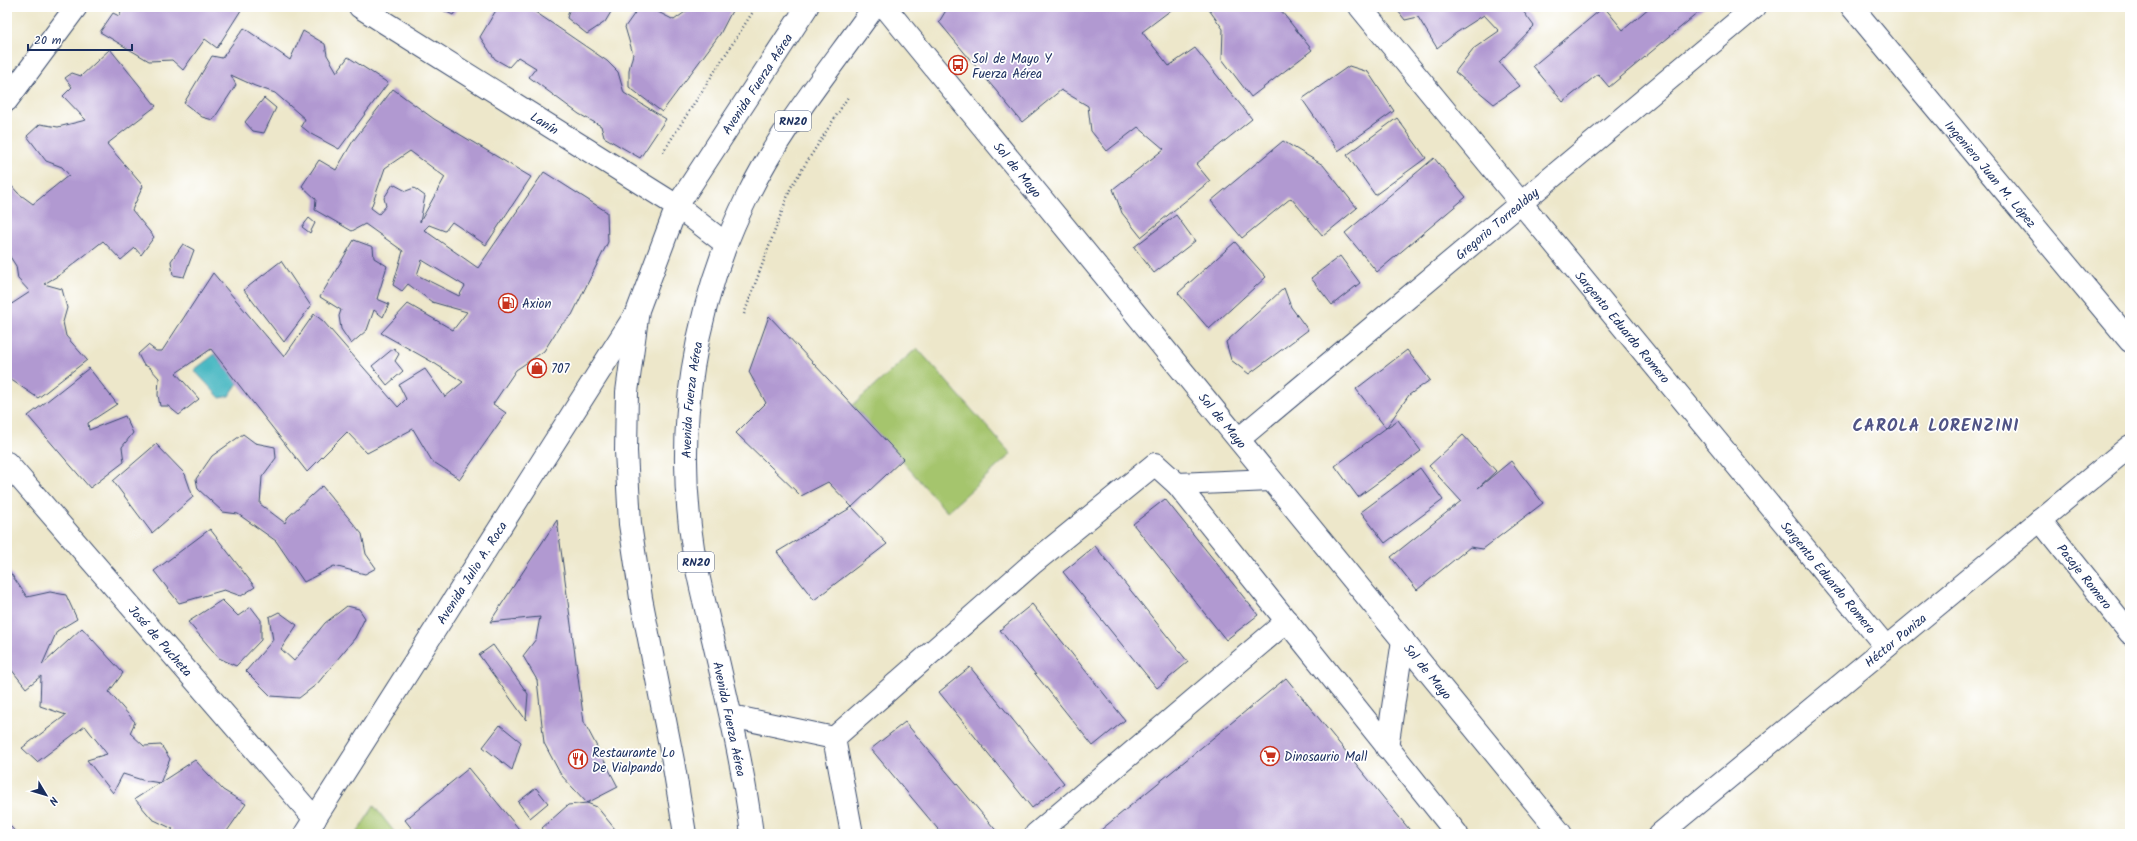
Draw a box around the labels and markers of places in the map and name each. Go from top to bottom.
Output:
place label: Sol de Mayo Y Fuerza Aérea [972,49,1052,85]
bus stop icon: Sol de Mayo Y Fuerza Aérea [947,54,969,76]
fuel station icon: Axion [497,292,519,314]
place label: Axion [522,294,551,315]
shop icon: 707 [526,357,548,379]
place label: 707 [551,359,570,380]
place label: Restaurante Lo De Vialpando [592,743,675,779]
supermarket icon: Dinosaurio Mall [1259,745,1281,767]
place label: Dinosaurio Mall [1284,747,1367,768]
restaurant icon: Restaurante Lo De Vialpando [567,748,589,770]

